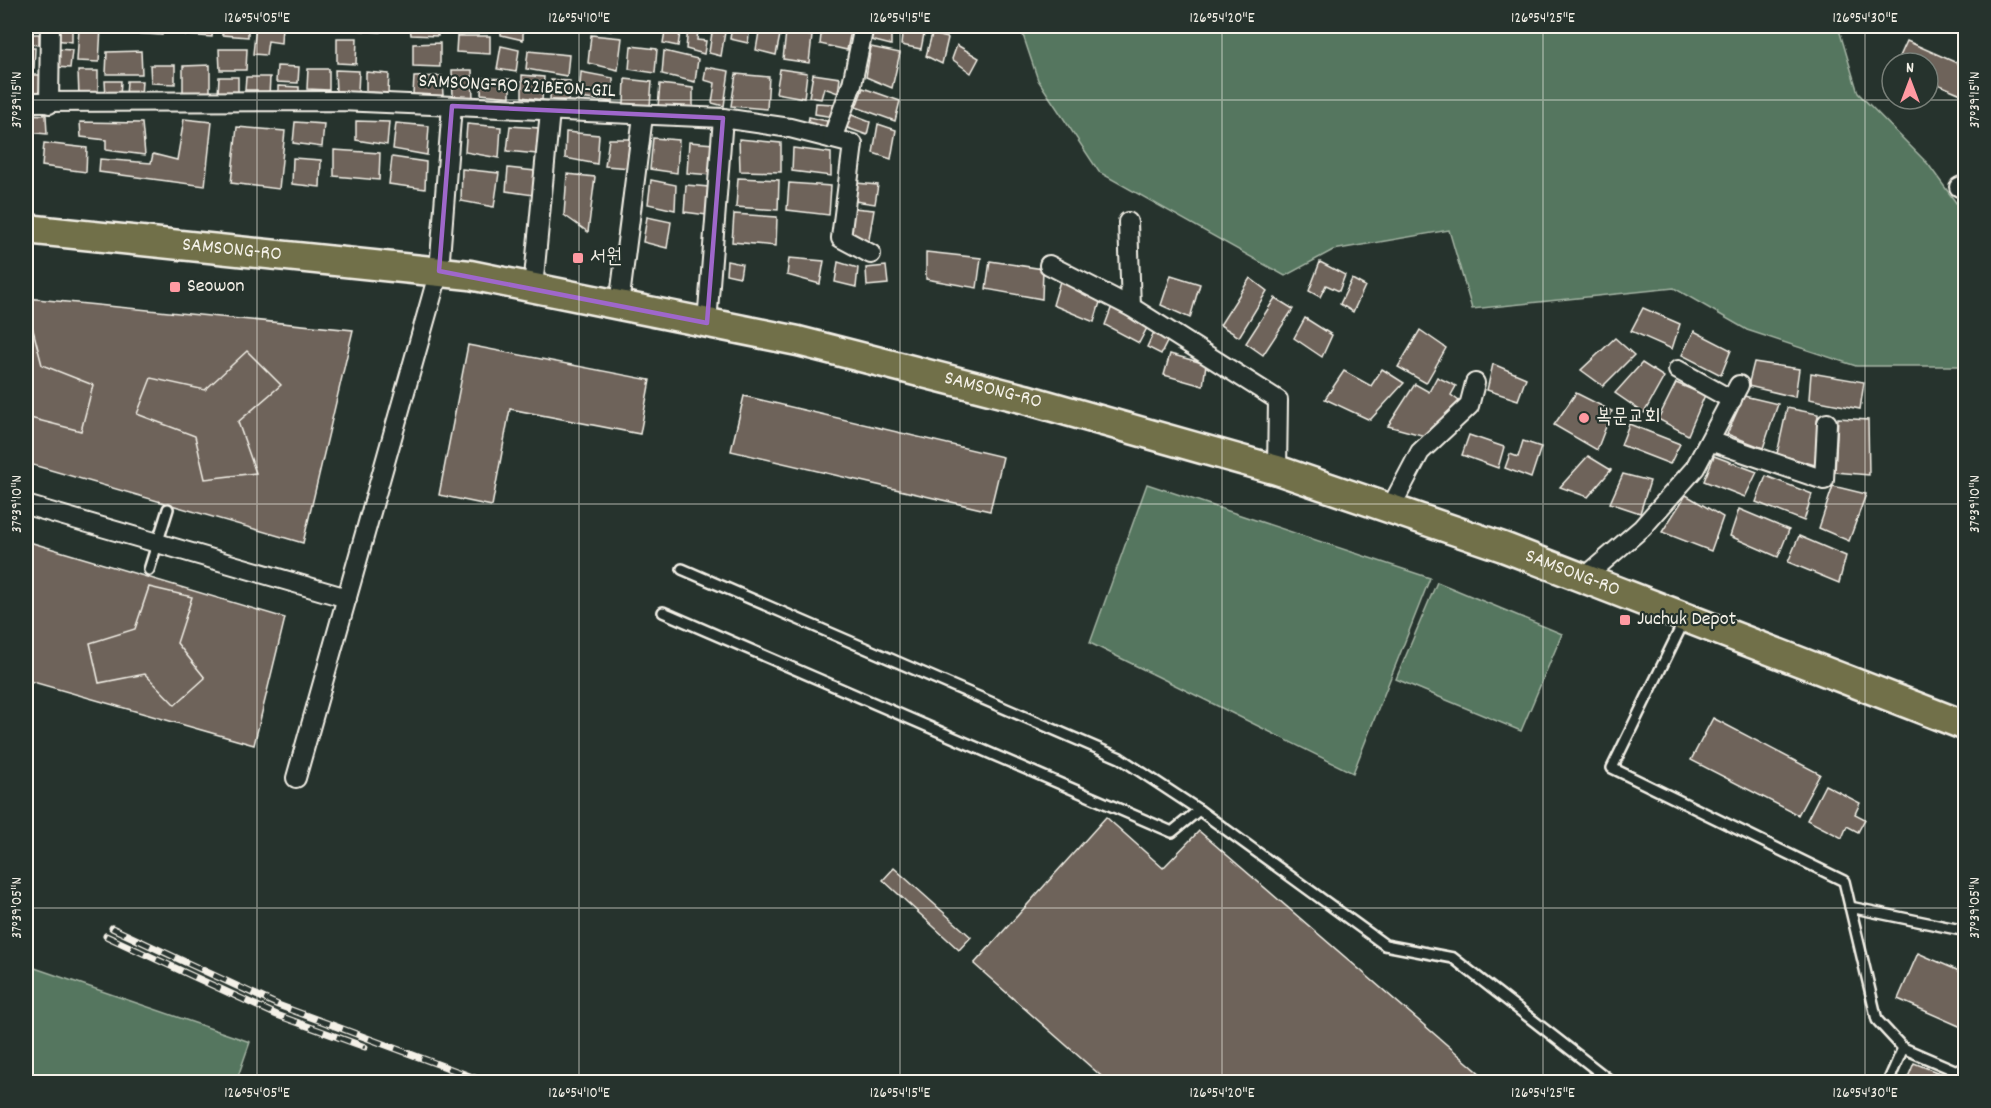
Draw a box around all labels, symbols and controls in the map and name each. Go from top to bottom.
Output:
text: 126°54'05"E [224,8,290,30]
text: 126°54'10"E [548,8,610,30]
text: 126°54'15"E [870,8,930,30]
text: 126°54'20"E [1189,8,1255,30]
text: 126°54'25"E [1511,8,1575,30]
text: 126°54'30"E [1832,8,1898,30]
north arrow [1880,51,1940,111]
text: N [1906,57,1914,80]
street label: SAMSONG-RO 221BEON-GIL [418,68,616,106]
text: 37°39'15"N [7,72,29,128]
text: 37°39'15"N [1965,72,1987,128]
street label: SAMSONG-RO [181,231,283,269]
place label: 서원 [590,244,622,272]
marker: 서원 [571,251,585,265]
place label: Seowon [187,273,245,301]
marker: Seowon [168,280,182,294]
street label: SAMSONG-RO [941,365,1045,417]
place label: 복문교회 [1596,404,1660,432]
marker: 복문교회 [1577,411,1591,425]
text: 37°39'10"N [7,475,29,533]
text: 37°39'10"N [1965,475,1987,533]
street label: SAMSONG-RO [1521,543,1624,605]
place label: Juchuk Depot [1637,606,1736,634]
marker: Juchuk Depot [1618,613,1632,627]
text: 37°39'05"N [7,877,29,939]
text: 37°39'05"N [1965,877,1987,939]
text: 126°54'05"E [224,1083,290,1105]
text: 126°54'10"E [548,1083,610,1105]
text: 126°54'15"E [870,1083,930,1105]
text: 126°54'20"E [1189,1083,1255,1105]
text: 126°54'25"E [1511,1083,1575,1105]
text: 126°54'30"E [1832,1083,1898,1105]

